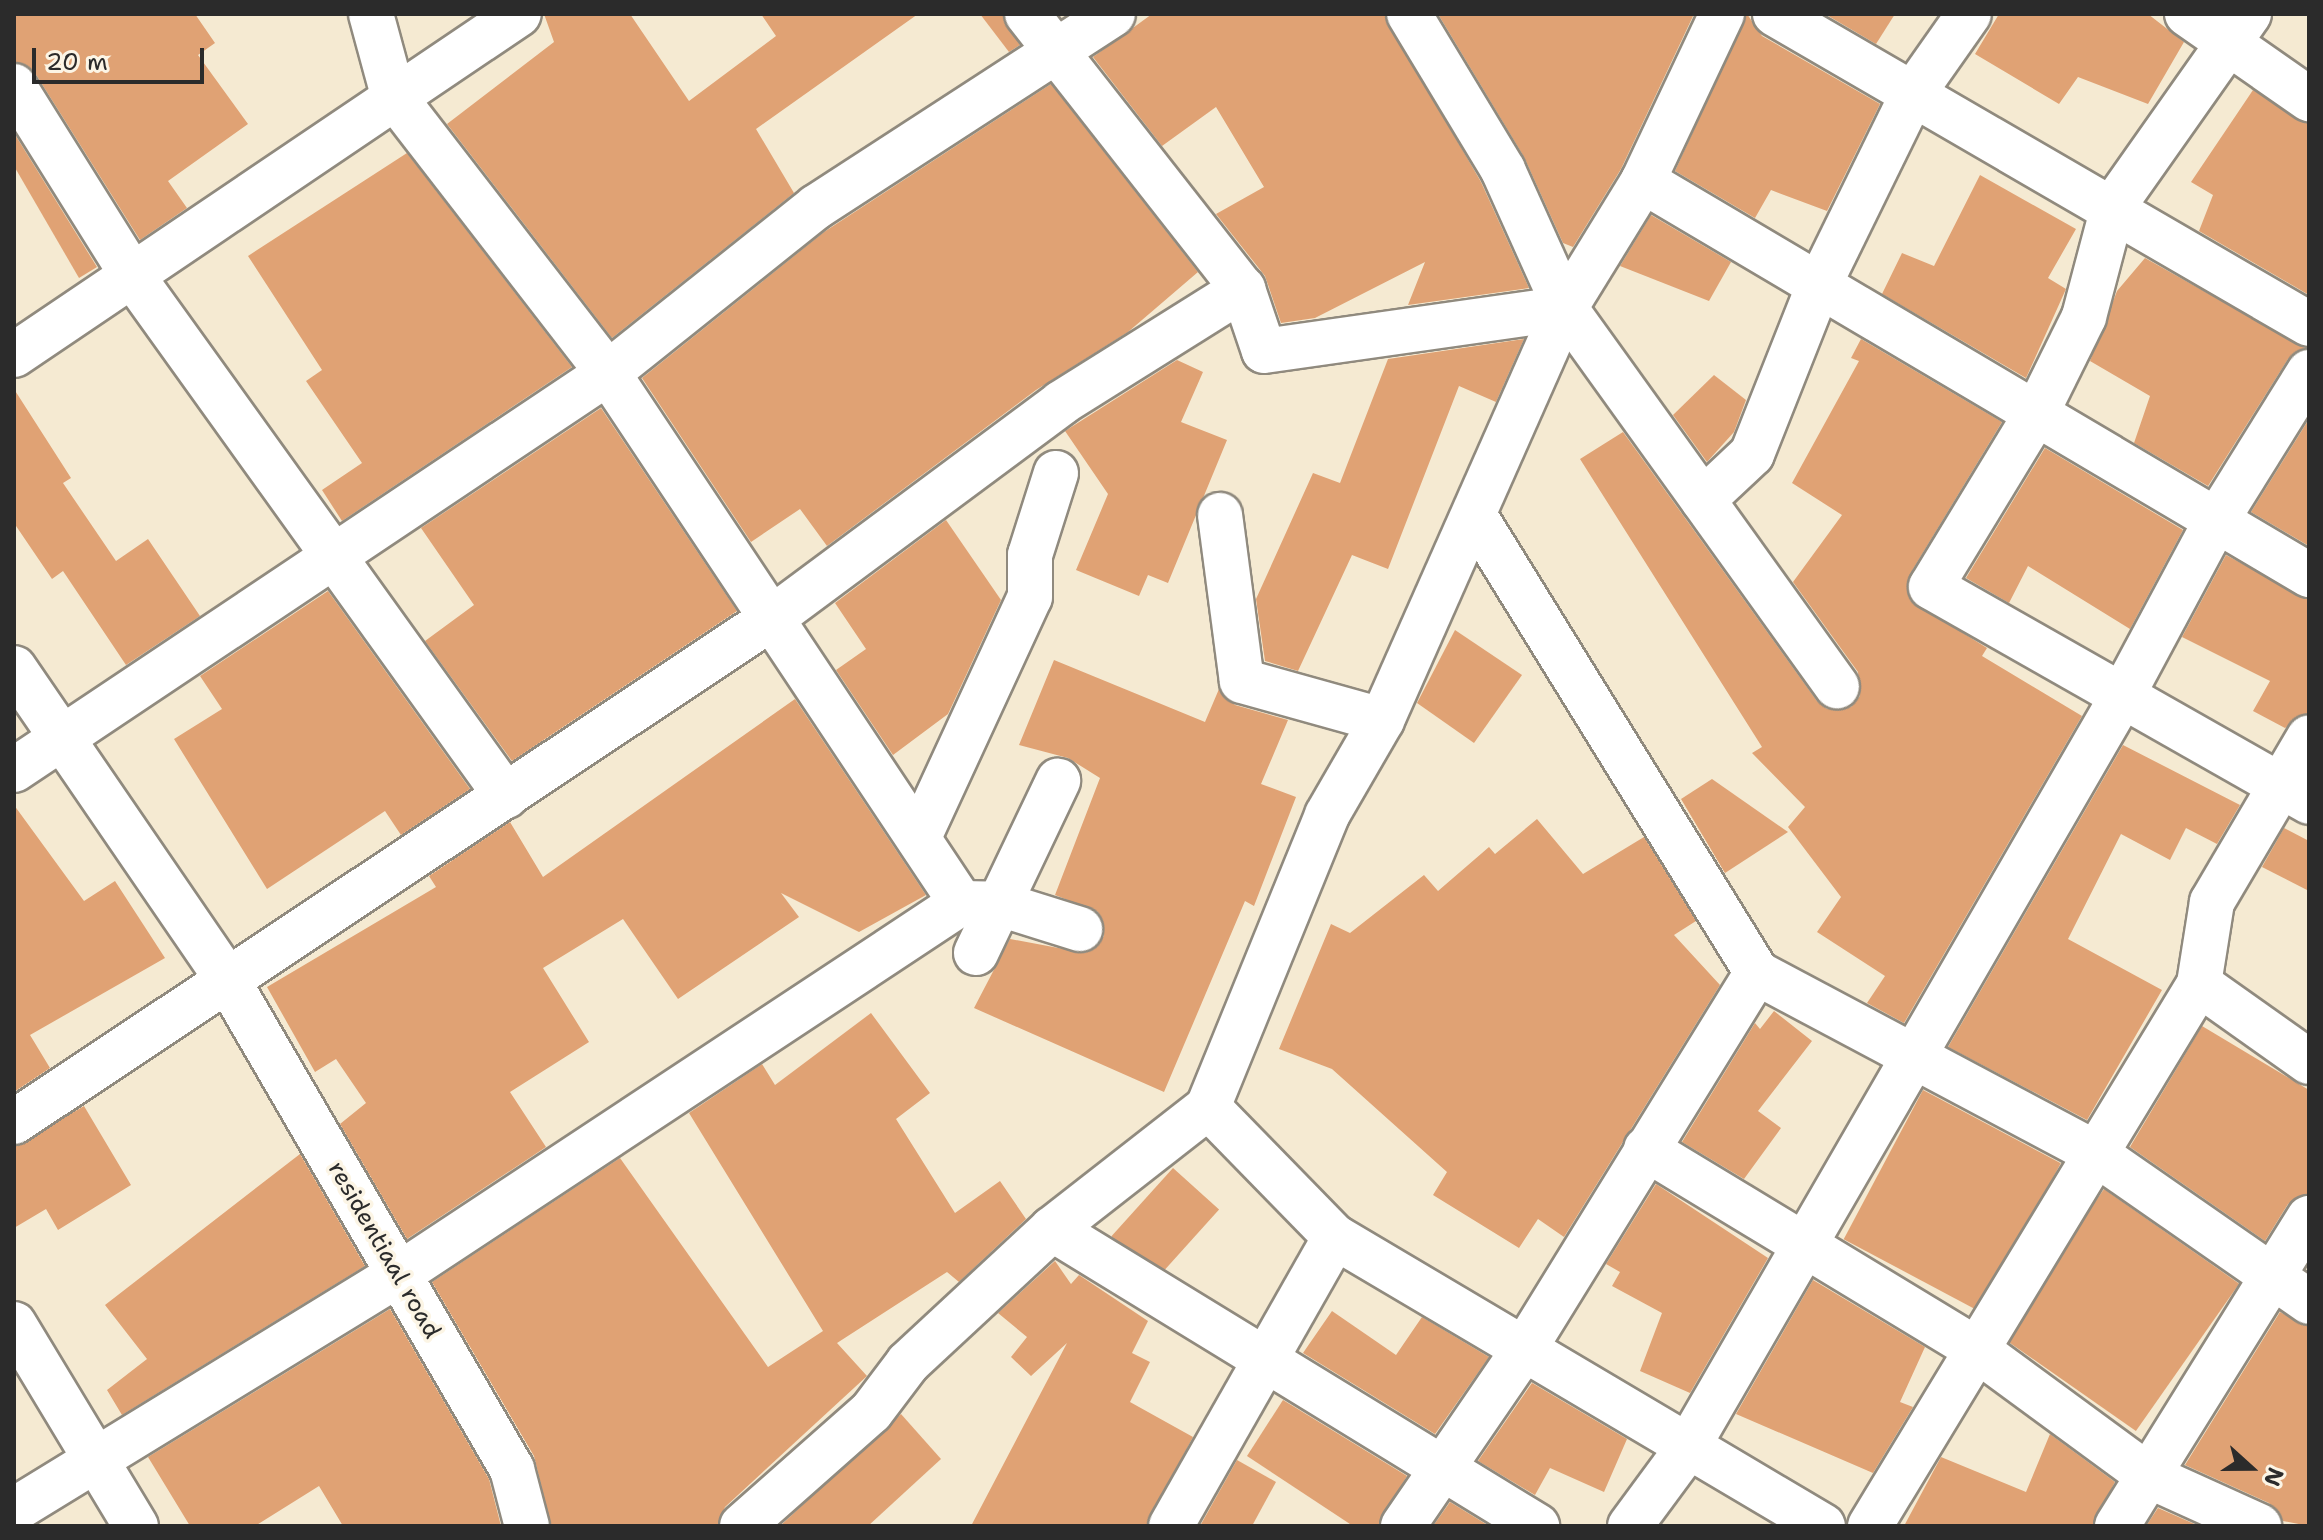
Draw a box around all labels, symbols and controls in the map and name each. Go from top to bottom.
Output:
scale bar [36,32,208,82]
text: 20 m [46,46,108,78]
street label: residentiaal road [322,1156,446,1344]
north arrow [2211,1428,2291,1508]
text: N [2257,1463,2291,1490]

